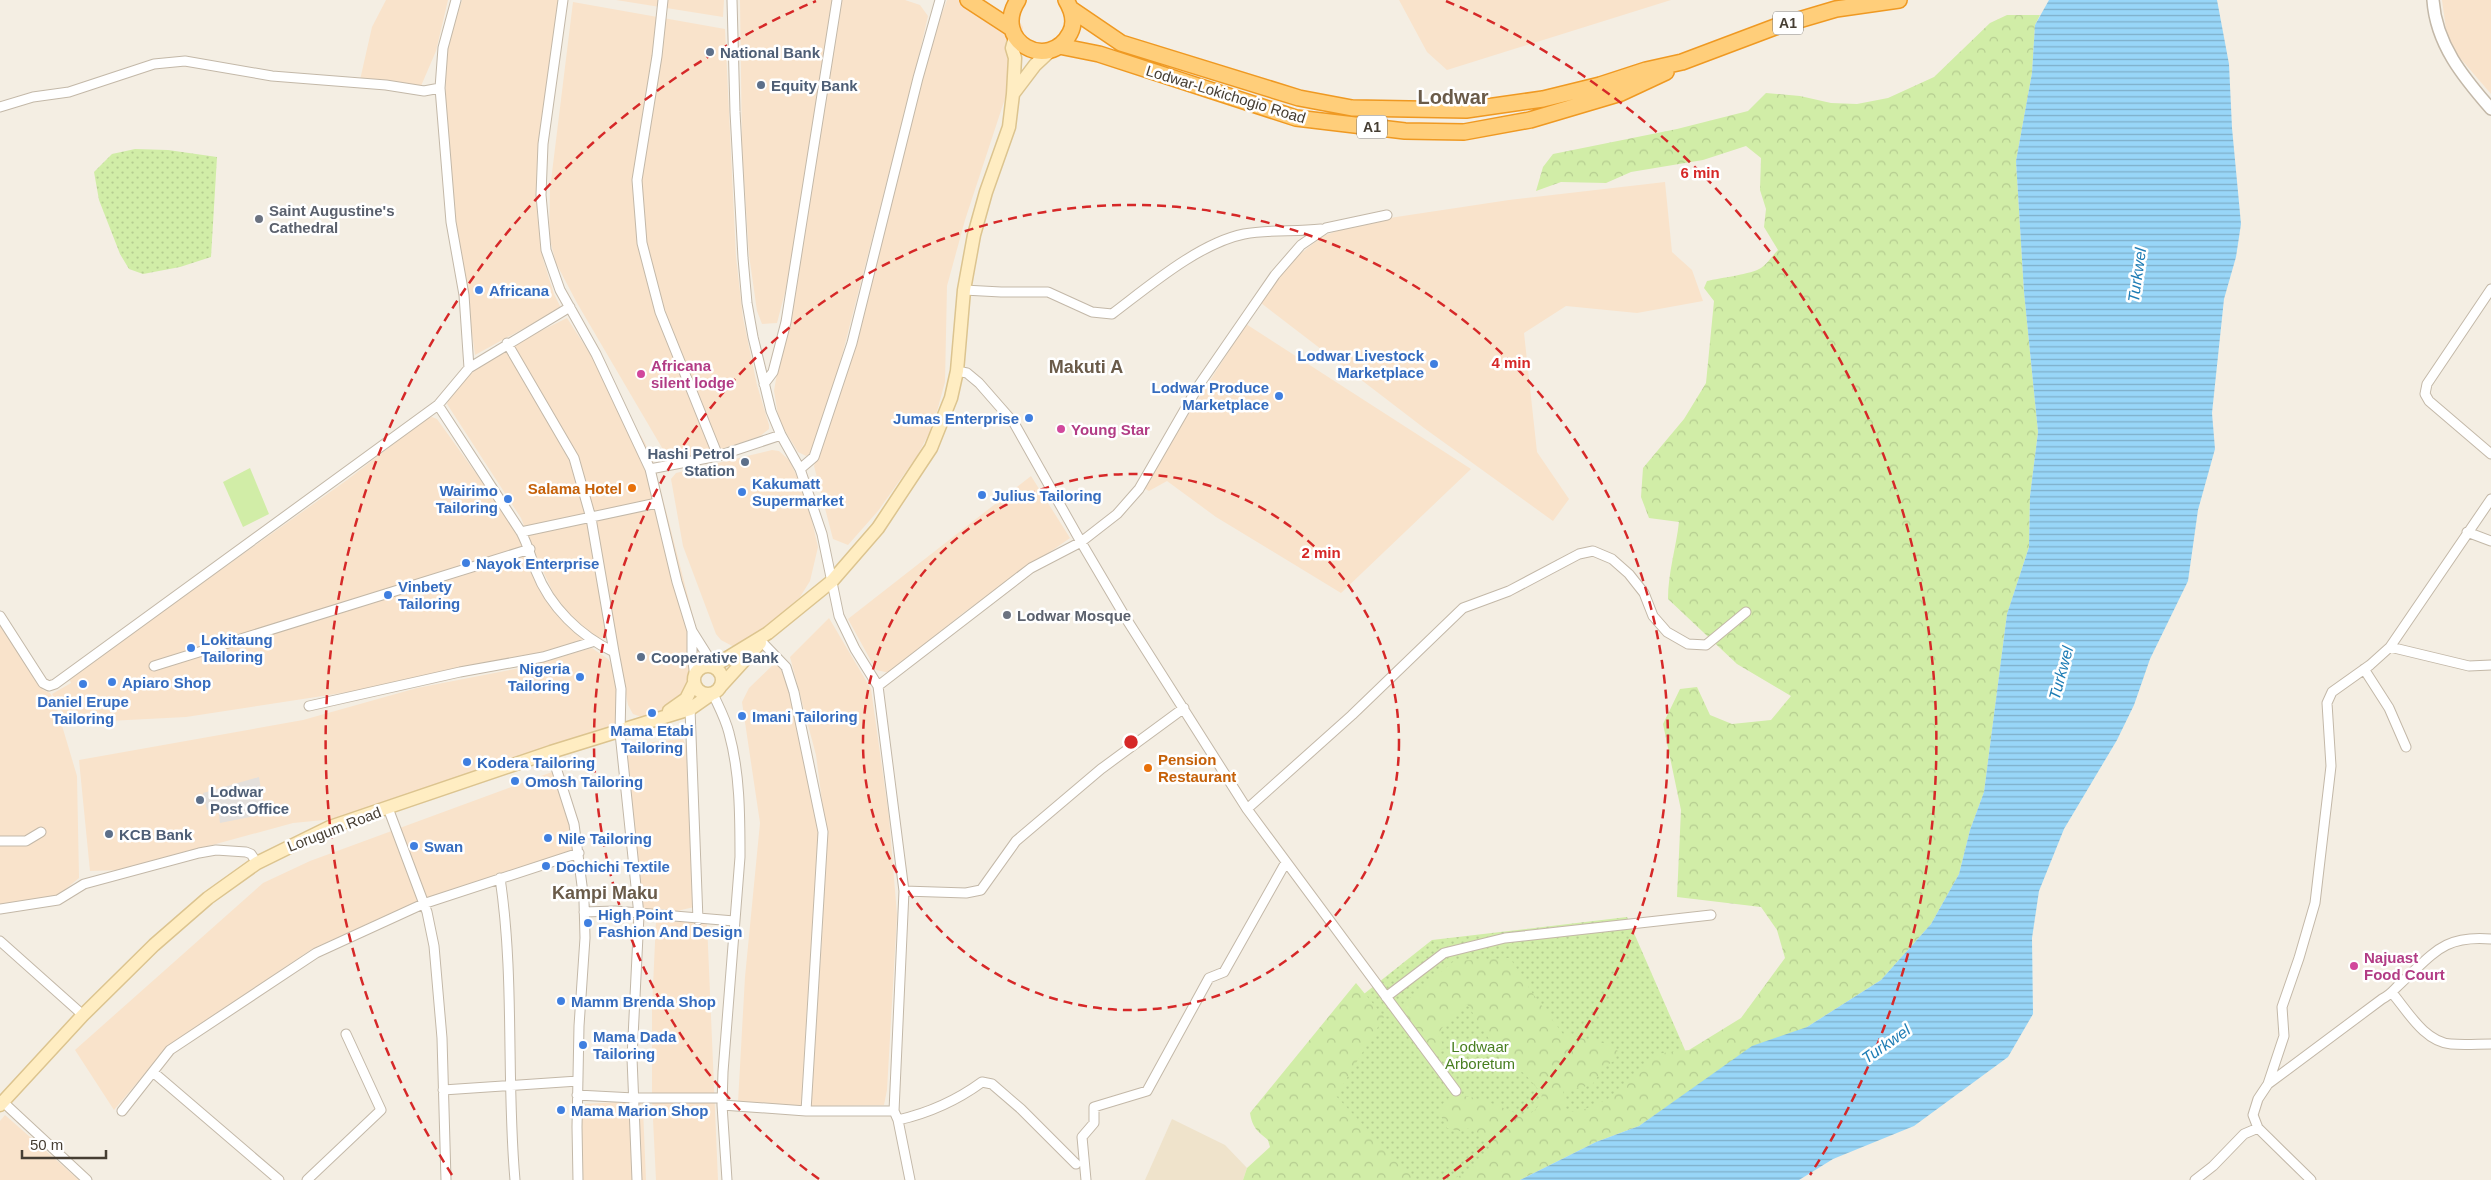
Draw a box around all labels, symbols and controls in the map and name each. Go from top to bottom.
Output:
road number: A1 [1773,12,1803,34]
place label: National Bank [720,44,821,61]
marker: National Bank [704,46,716,58]
street label: Lodwar-Lokichogio Road [1144,62,1308,126]
place label: Equity Bank [771,77,858,94]
marker: Equity Bank [755,79,767,91]
district label: Lodwar [1417,86,1489,108]
road number: A1 [1357,115,1387,138]
text: 6 min [1680,164,1720,181]
place label: Saint Augustine's Cathedral [269,202,395,236]
marker: Saint Augustine's Cathedral [253,213,265,225]
water label: Turkwel [2125,246,2149,303]
place label: Africana [489,282,550,299]
marker: Africana [473,284,485,296]
place label: Lodwar Livestock Marketplace [1297,347,1425,381]
text: 4 min [1491,354,1531,371]
place label: Africana silent lodge [651,357,734,391]
district label: Makuti A [1049,357,1123,377]
marker: Lodwar Livestock Marketplace [1428,358,1440,370]
marker: Africana silent lodge [635,368,647,380]
place label: Lodwar Produce Marketplace [1151,379,1269,413]
marker: Lodwar Produce Marketplace [1273,390,1285,402]
place label: Jumas Enterprise [893,410,1019,427]
marker: Jumas Enterprise [1023,412,1035,424]
place label: Young Star [1071,421,1150,438]
marker: Young Star [1055,423,1067,435]
place label: Hashi Petrol Station [647,445,735,479]
marker: Hashi Petrol Station [739,456,751,468]
place label: Kakumatt Supermarket [752,475,844,509]
place label: Salama Hotel [528,480,622,497]
place label: Wairimo Tailoring [436,482,498,516]
marker: Salama Hotel [626,482,638,494]
marker: Kakumatt Supermarket [736,486,748,498]
place label: Julius Tailoring [992,487,1102,504]
marker: Julius Tailoring [976,489,988,501]
marker: Wairimo Tailoring [502,493,514,505]
text: 2 min [1301,544,1341,561]
place label: Nayok Enterprise [476,555,599,572]
marker: Nayok Enterprise [460,557,472,569]
place label: Vinbety Tailoring [398,578,460,612]
marker: Vinbety Tailoring [382,589,394,601]
place label: Lodwar Mosque [1017,607,1131,624]
marker: Lodwar Mosque [1001,609,1013,621]
place label: Lokitaung Tailoring [201,631,273,665]
marker: Lokitaung Tailoring [185,642,197,654]
water label: Turkwel [2046,644,2076,702]
place label: Cooperative Bank [651,649,779,666]
marker: Cooperative Bank [635,651,647,663]
place label: Nigeria Tailoring [508,660,571,694]
marker: Nigeria Tailoring [574,671,586,683]
place label: Apiaro Shop [122,674,211,691]
marker: Apiaro Shop [106,676,118,688]
marker: Daniel Erupe Tailoring [77,678,89,690]
place label: Daniel Erupe Tailoring [37,693,129,727]
marker: Mama Etabi Tailoring [646,707,658,719]
place label: Imani Tailoring [752,708,858,725]
marker: Imani Tailoring [736,710,748,722]
place label: Mama Etabi Tailoring [610,722,694,756]
centre of rings [1122,733,1140,751]
place label: Pension Restaurant [1158,751,1236,785]
place label: Kodera Tailoring [477,754,595,771]
marker: Kodera Tailoring [461,756,473,768]
marker: Pension Restaurant [1142,762,1154,774]
place label: Omosh Tailoring [525,773,643,790]
marker: Omosh Tailoring [509,775,521,787]
place label: Lodwar Post Office [210,783,289,817]
marker: Lodwar Post Office [194,794,206,806]
street label: Lorugum Road [285,803,383,855]
place label: KCB Bank [119,826,193,843]
marker: KCB Bank [103,828,115,840]
place label: Nile Tailoring [558,830,652,847]
marker: Nile Tailoring [542,832,554,844]
place label: Swan [424,838,463,855]
marker: Swan [408,840,420,852]
place label: Dochichi Textile [556,858,670,875]
marker: Dochichi Textile [540,860,552,872]
district label: Kampi Maku [552,883,658,903]
place label: High Point Fashion And Design [598,906,742,940]
marker: High Point Fashion And Design [582,917,594,929]
place label: Najuast Food Court [2364,949,2445,983]
marker: Najuast Food Court [2348,960,2360,972]
place label: Mamm Brenda Shop [571,993,716,1010]
marker: Mamm Brenda Shop [555,995,567,1007]
water label: Turkwel [1859,1021,1914,1067]
place label: Mama Dada Tailoring [593,1028,677,1062]
park label: Lodwaar Arboretum [1445,1038,1515,1072]
marker: Mama Dada Tailoring [577,1039,589,1051]
place label: Mama Marion Shop [571,1102,709,1119]
marker: Mama Marion Shop [555,1104,567,1116]
scale bar [22,1128,106,1160]
text: 50 m [30,1136,63,1153]

